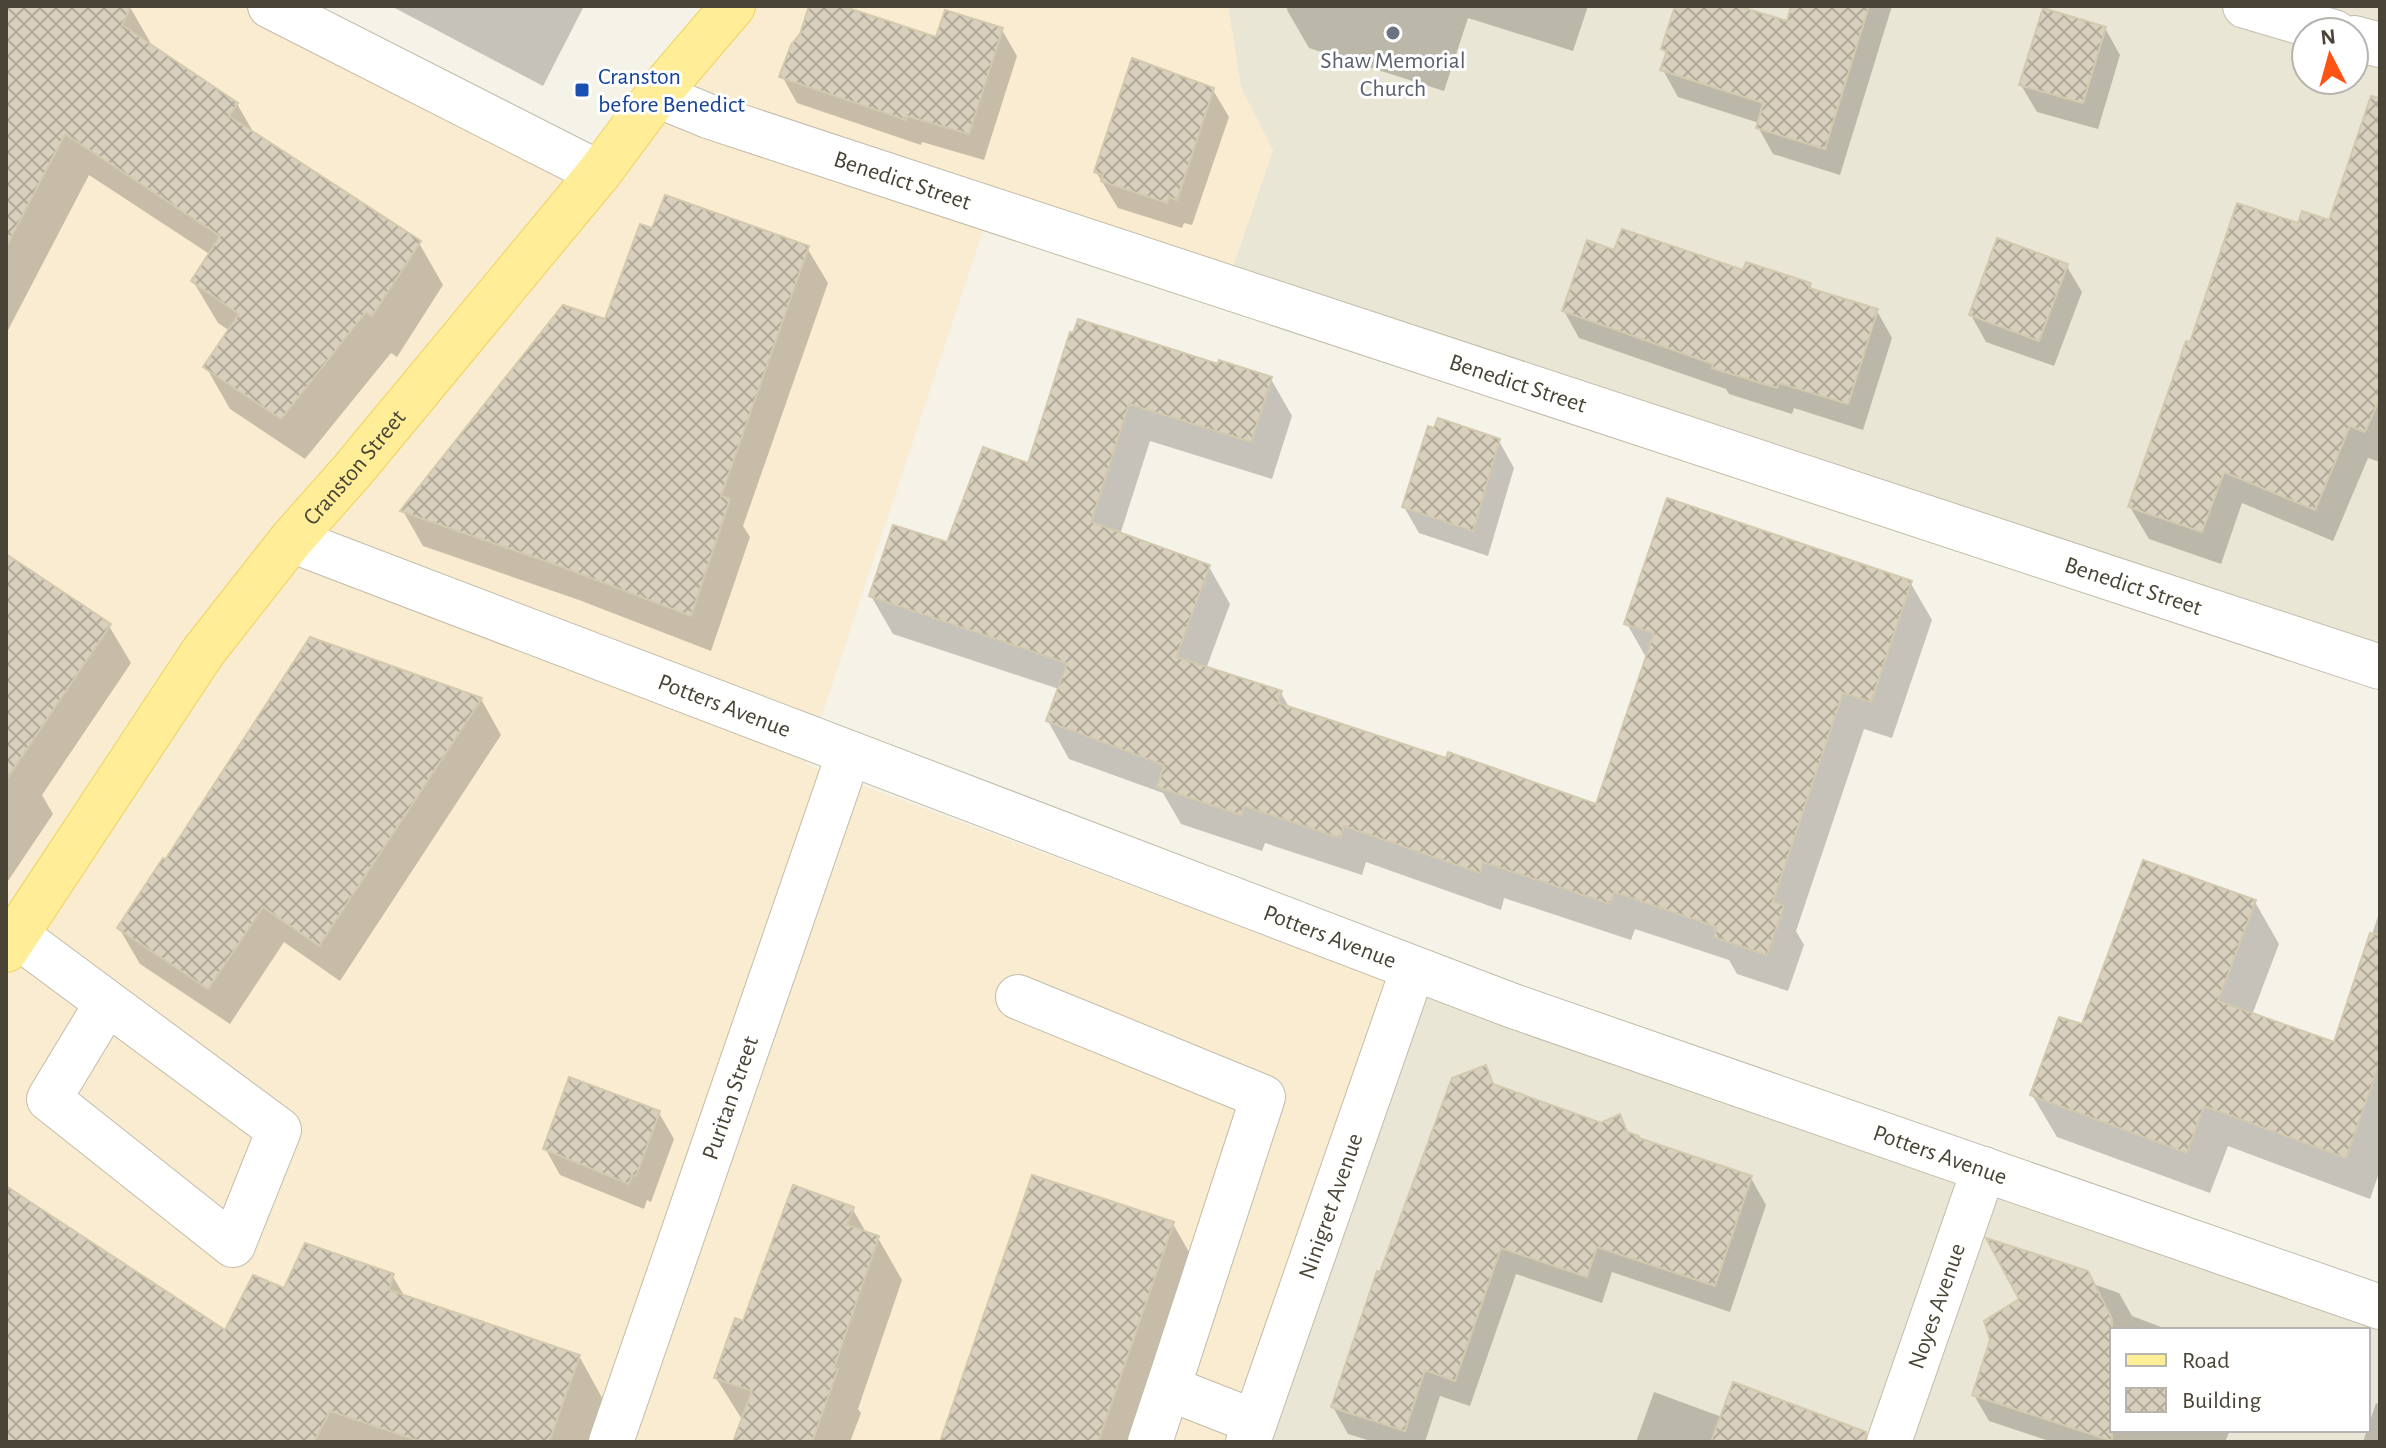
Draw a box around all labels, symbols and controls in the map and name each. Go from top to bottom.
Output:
north arrow [2290,16,2370,96]
marker: Shaw Memorial Church [1384,24,1402,42]
text: N [2319,25,2337,49]
place label: Shaw Memorial Church [1320,49,1466,101]
place label: Cranston before Benedict [598,65,745,117]
marker: Cranston before Benedict [573,81,591,99]
street label: Benedict Street [831,147,974,215]
street label: Benedict Street [1446,350,1590,418]
street label: Cranston Street [299,405,411,530]
street label: Benedict Street [2062,553,2205,621]
street label: Potters Avenue [655,670,794,742]
street label: Potters Avenue [1260,901,1399,973]
street label: Puritan Street [698,1033,763,1163]
street label: Potters Avenue [1870,1121,2010,1190]
street label: Ninigret Avenue [1295,1130,1368,1282]
street label: Noyes Avenue [1904,1240,1970,1372]
legend [2110,1328,2370,1432]
text: Road [2182,1349,2230,1373]
text: Building [2182,1389,2261,1413]

